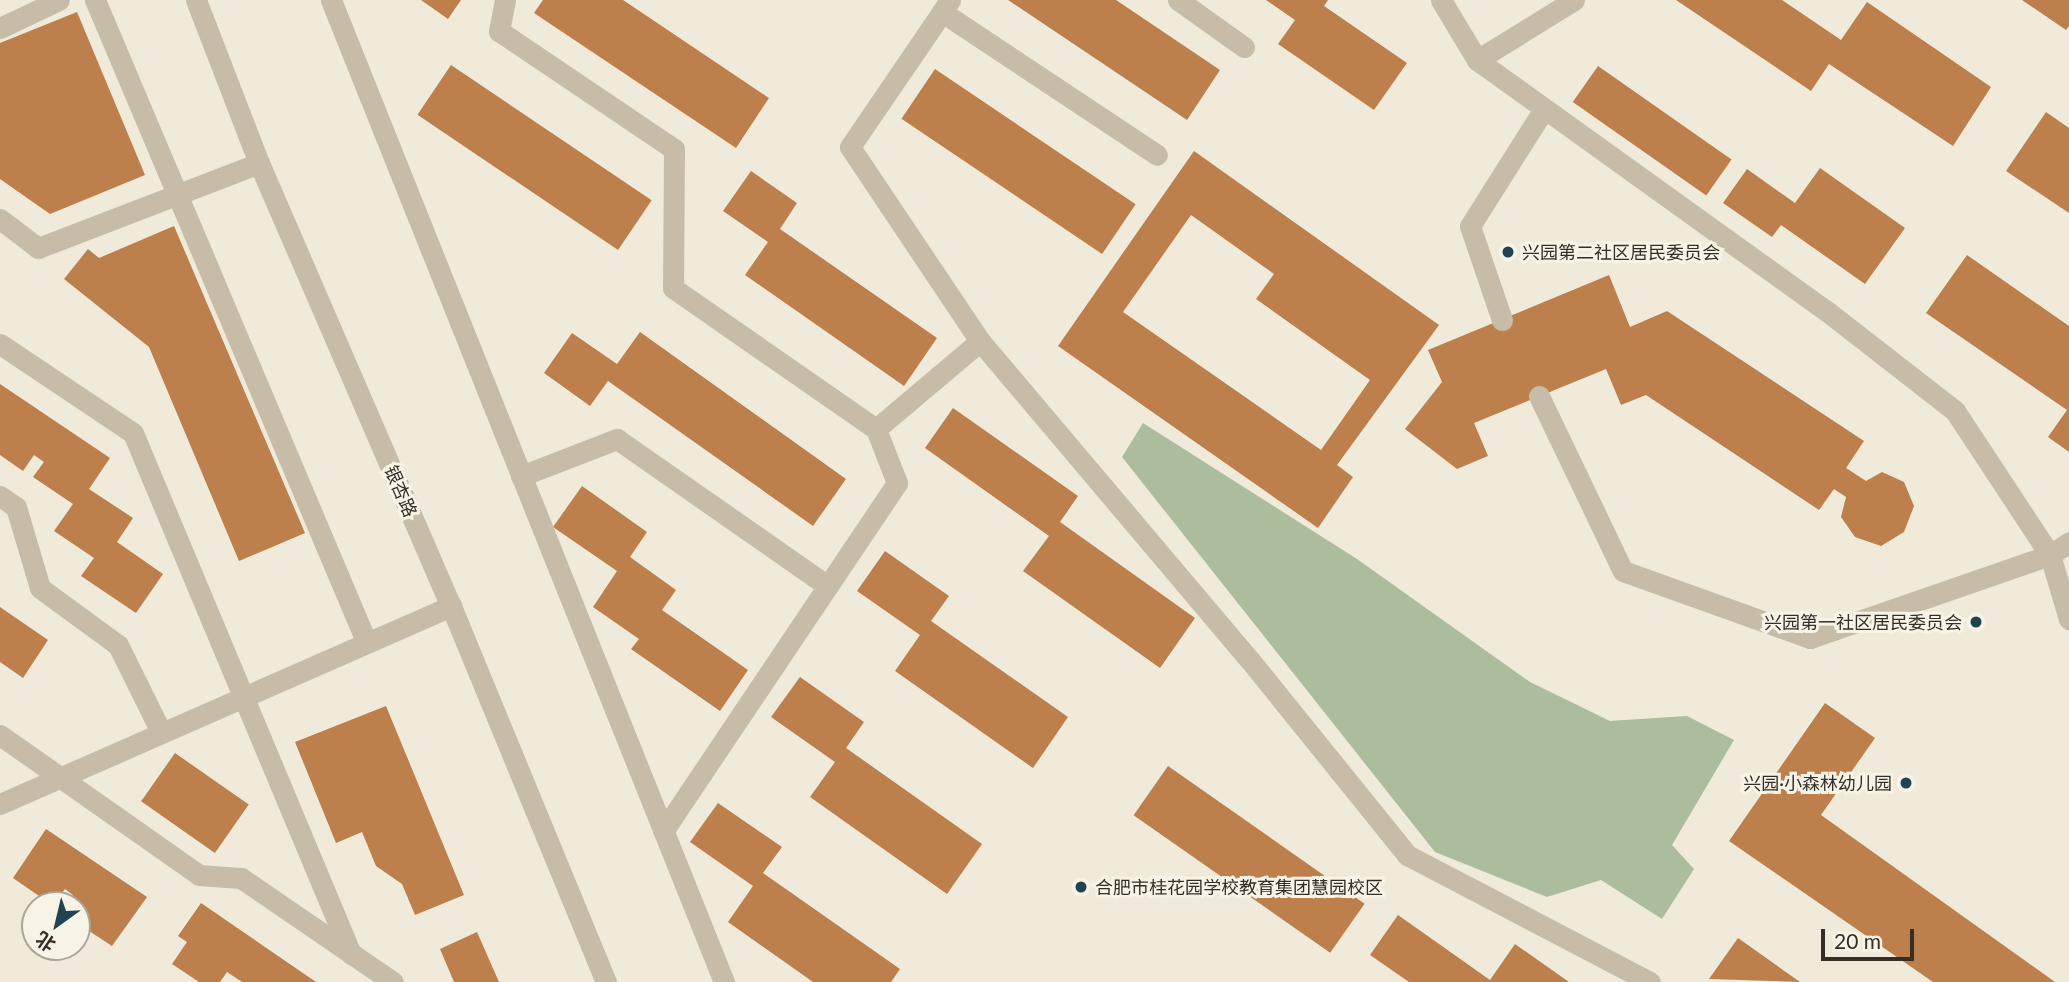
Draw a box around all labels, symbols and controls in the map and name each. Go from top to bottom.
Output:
place label: 兴园第二社区居民委员会 [1522,241,1720,263]
marker: 兴园第二社区居民委员会 [1500,244,1516,260]
street label: 银杏路 [381,462,421,520]
place label: 兴园第一社区居民委员会 [1764,611,1962,633]
marker: 兴园第一社区居民委员会 [1968,614,1984,630]
place label: 兴园·小森林幼儿园 [1743,772,1892,794]
marker: 兴园·小森林幼儿园 [1898,775,1914,791]
place label: 合肥市桂花园学校教育集团慧园校区 [1095,876,1383,898]
marker: 合肥市桂花园学校教育集团慧园校区 [1073,879,1089,895]
north arrow [21,891,91,961]
scale bar [1824,916,1917,960]
text: 北 [31,927,59,957]
text: 20 m [1834,928,1881,953]

